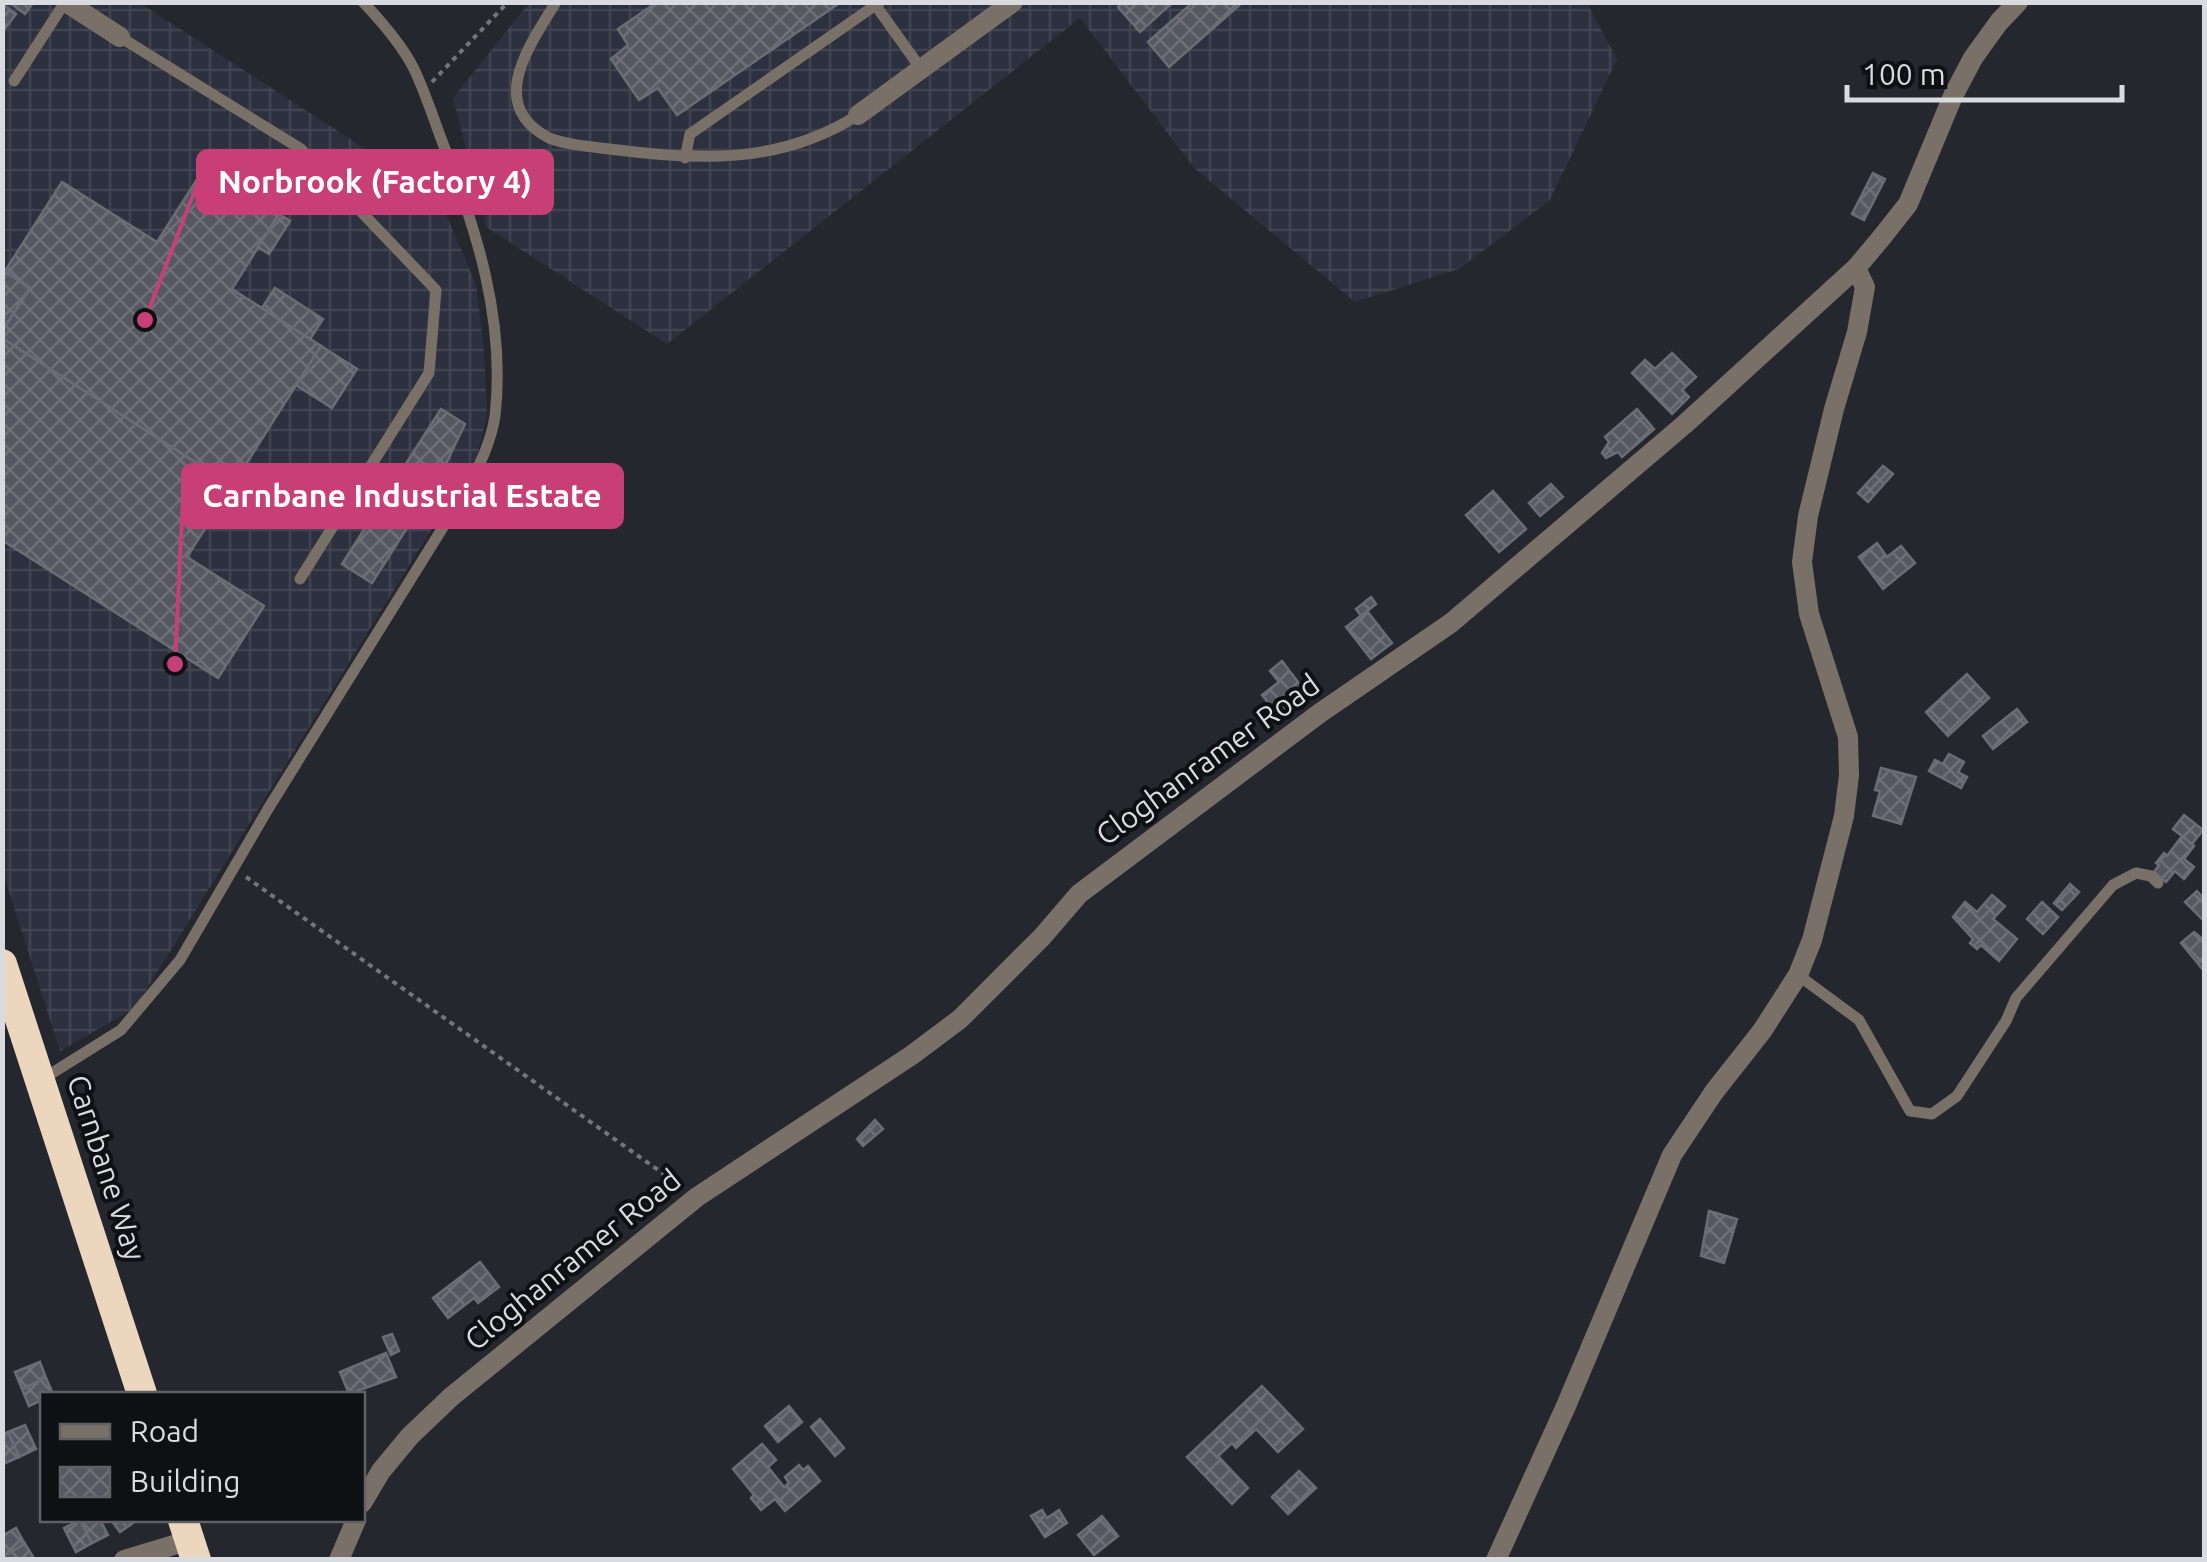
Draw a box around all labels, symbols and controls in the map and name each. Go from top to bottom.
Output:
scale bar [1847,40,2122,102]
text: 100 m [1862,57,1946,91]
callout: Norbrook (Factory 4) [198,151,552,213]
text: Norbrook (Factory 4) [218,163,532,199]
callout: Carnbane Industrial Estate [183,465,622,527]
text: Carnbane Industrial Estate [202,477,602,513]
street label: Cloghanramer Road [1089,667,1326,852]
street label: Carnbane Way [61,1071,153,1265]
street label: Cloghanramer Road [458,1162,687,1357]
legend [40,1392,365,1522]
text: Road [130,1414,199,1448]
text: Building [130,1464,241,1498]

